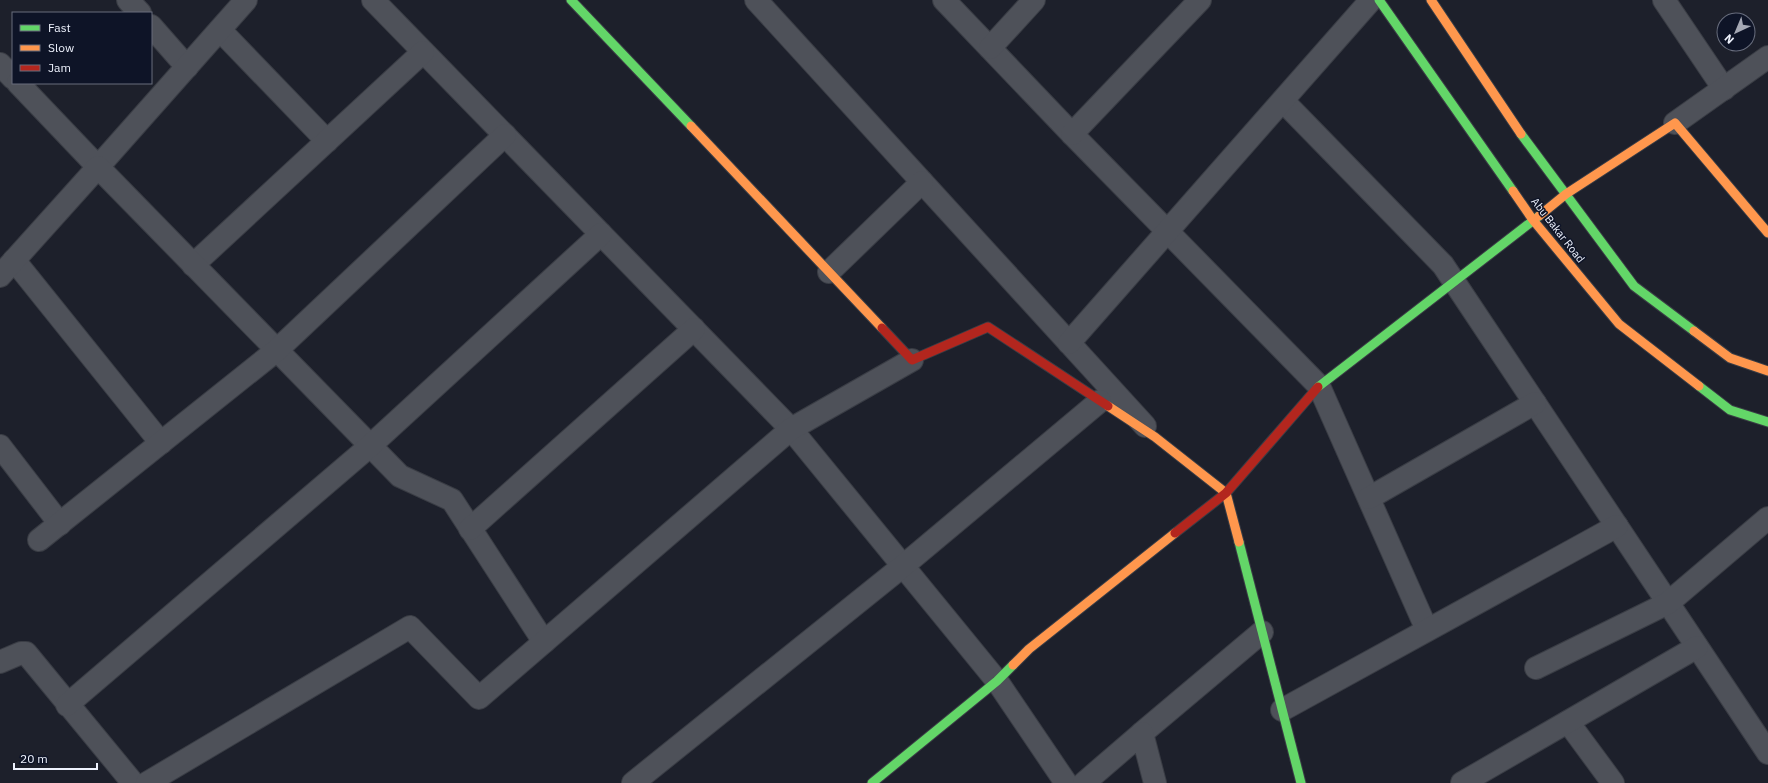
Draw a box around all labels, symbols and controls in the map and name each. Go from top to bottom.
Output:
legend [12,12,152,84]
north arrow [1716,12,1756,52]
text: Fast [48,20,71,35]
text: N [1721,31,1737,47]
text: Slow [48,40,74,55]
text: Jam [48,60,71,75]
street label: Abu Bakar Road [1528,195,1588,265]
scale bar [14,745,97,771]
text: 20 m [20,751,48,766]

